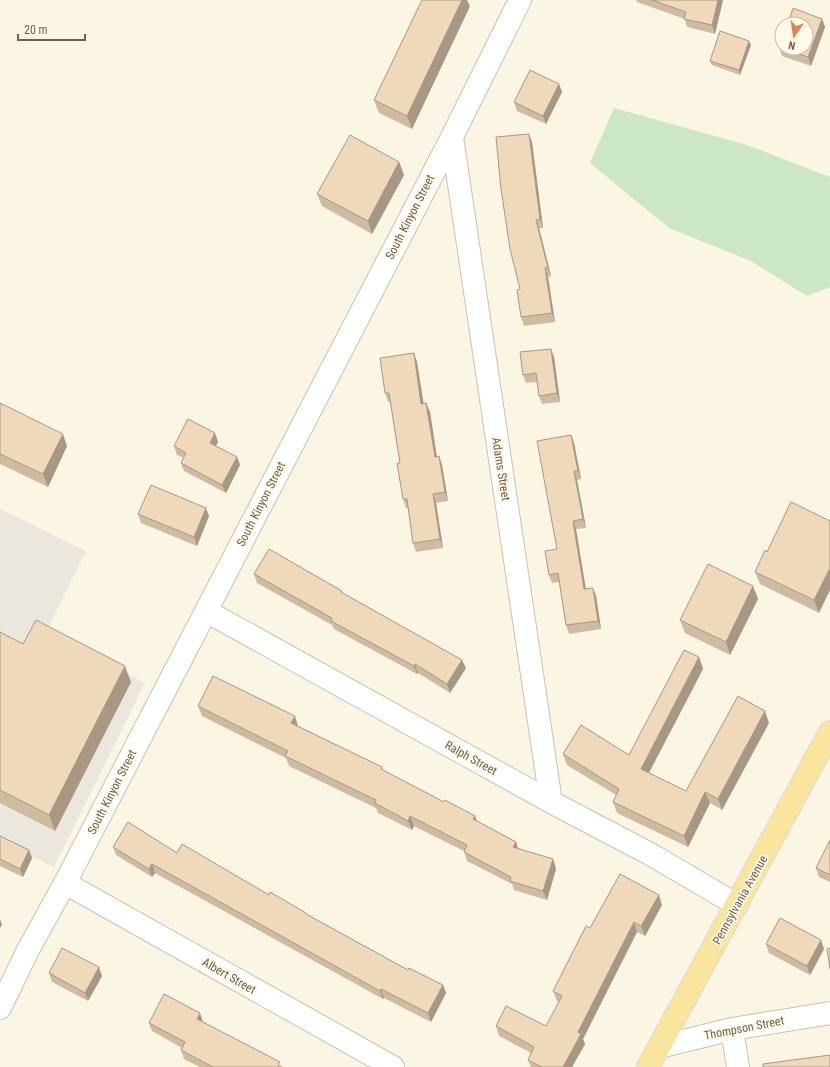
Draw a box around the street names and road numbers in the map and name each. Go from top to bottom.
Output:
street label: South Kinyon Street [383,172,438,262]
street label: Adams Street [489,436,513,502]
street label: South Kinyon Street [234,459,289,549]
street label: Ralph Street [442,738,500,778]
street label: South Kinyon Street [85,747,140,837]
street label: Pennsylvania Avenue [710,853,770,947]
street label: Albert Street [200,955,259,997]
street label: Thompson Street [703,1013,786,1043]

